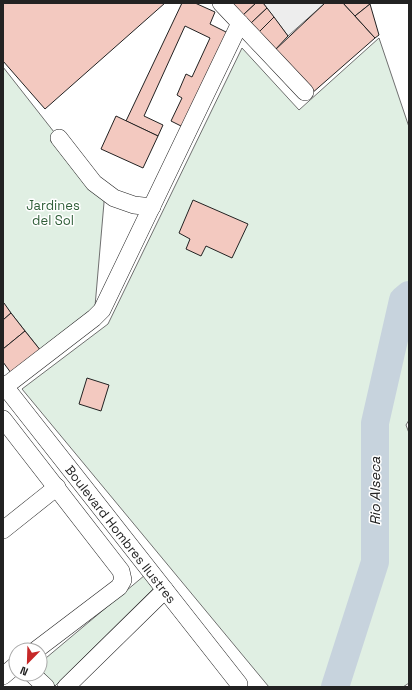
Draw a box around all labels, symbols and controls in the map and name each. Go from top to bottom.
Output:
park label: Jardines del Sol [26,197,80,229]
water label: Rio Alseca [366,456,384,525]
street label: Boulevard Hombres Ilustres [61,462,180,607]
north arrow [8,642,48,682]
text: N [18,663,30,679]

